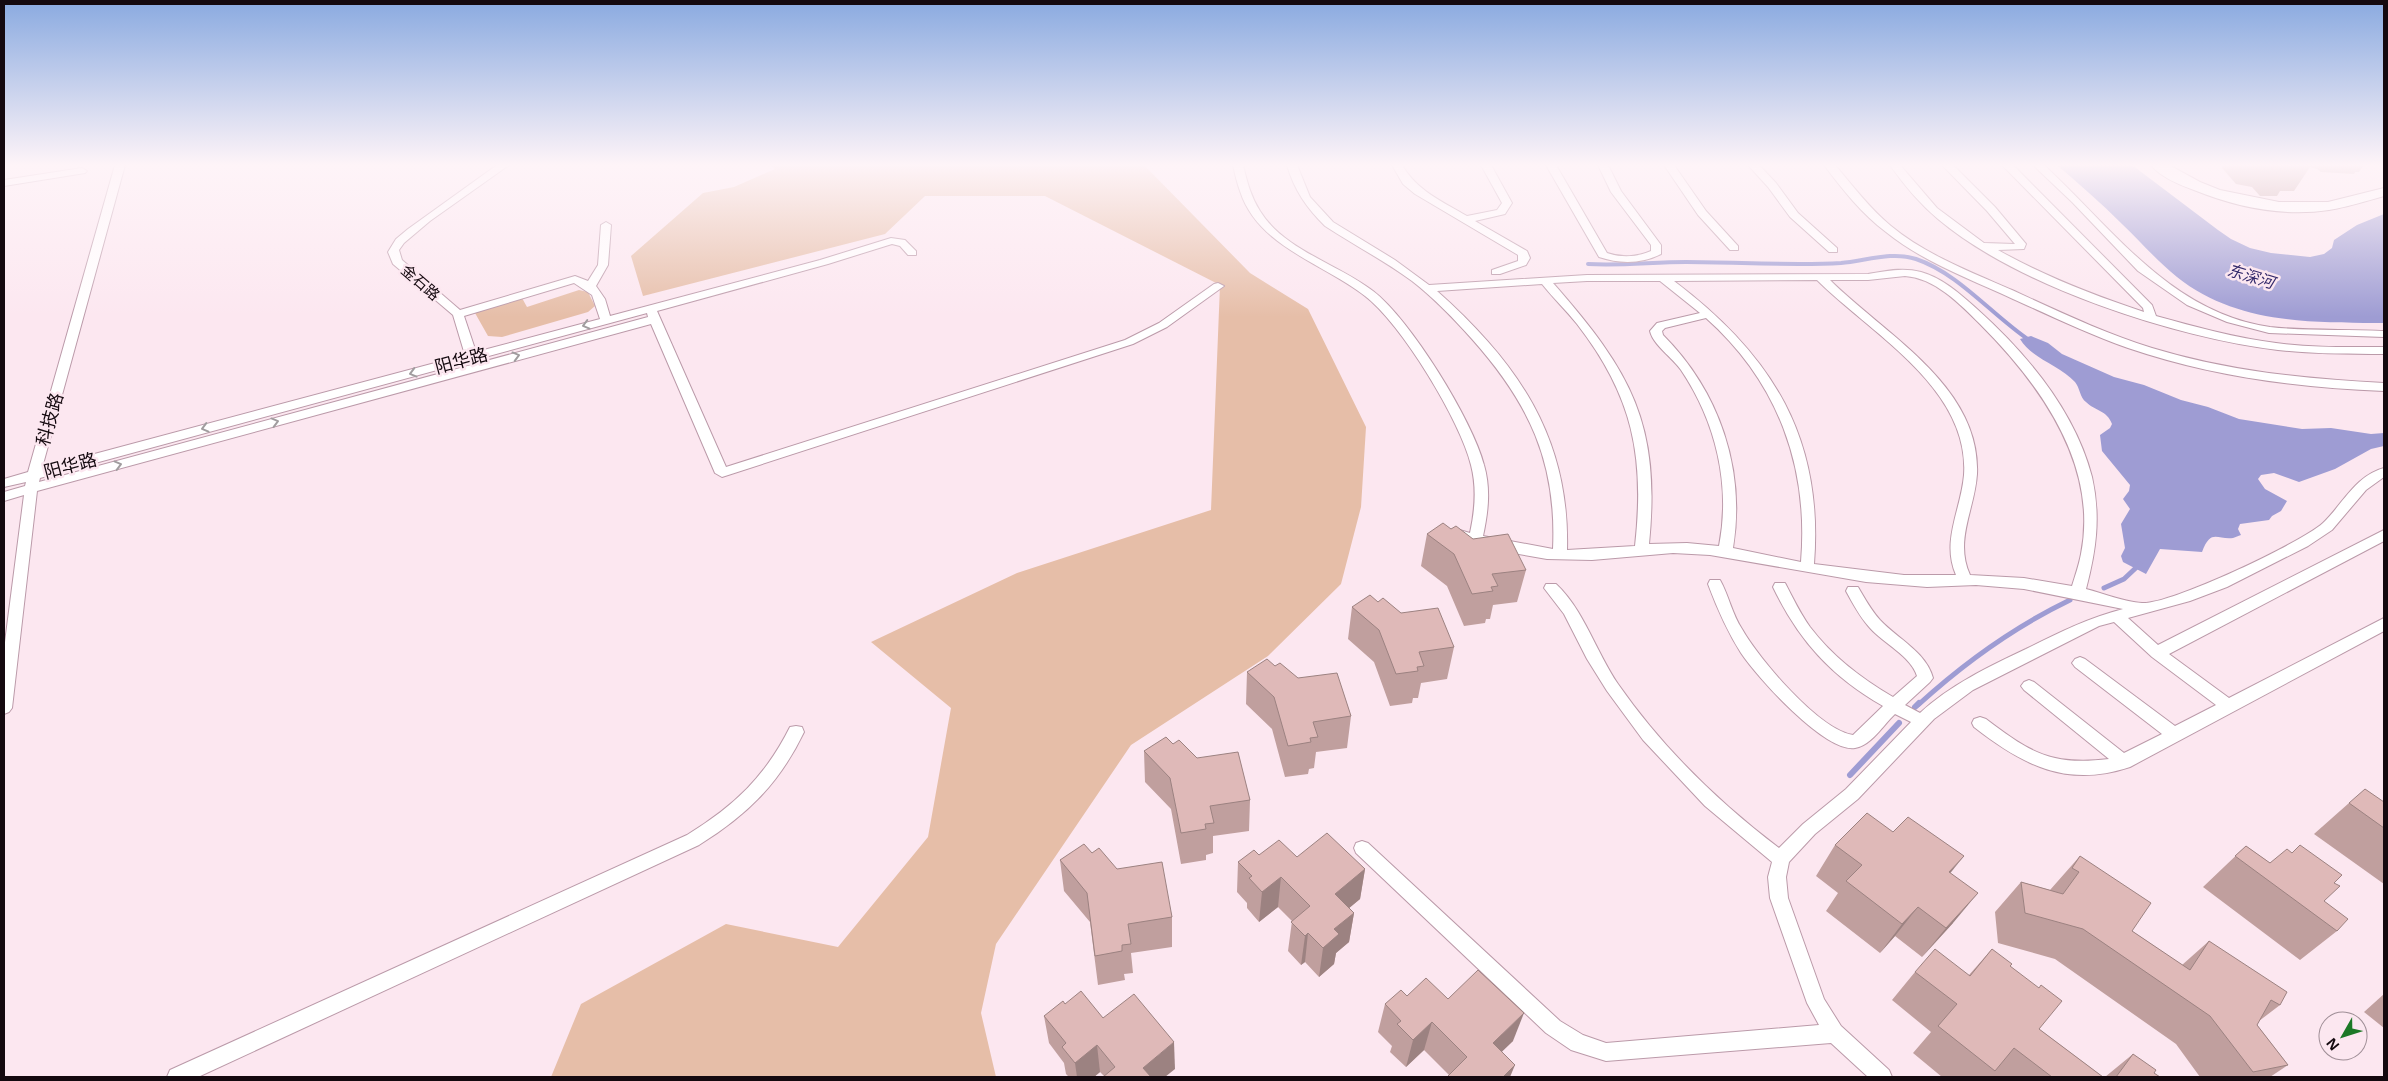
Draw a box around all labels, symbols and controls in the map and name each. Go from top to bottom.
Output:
water label: 东深河 [2225,258,2280,294]
street label: 金石路 [397,260,445,304]
one-way arrow [583,320,591,330]
street label: 阳华路 [432,341,490,379]
one-way arrow [512,352,520,362]
one-way arrow [409,367,417,377]
street label: 科技路 [30,390,68,448]
one-way arrow [271,417,280,428]
one-way arrow [201,423,210,433]
street label: 阳华路 [41,446,99,484]
one-way arrow [114,460,123,471]
north arrow [2318,1011,2368,1061]
text: N [2322,1034,2343,1055]

